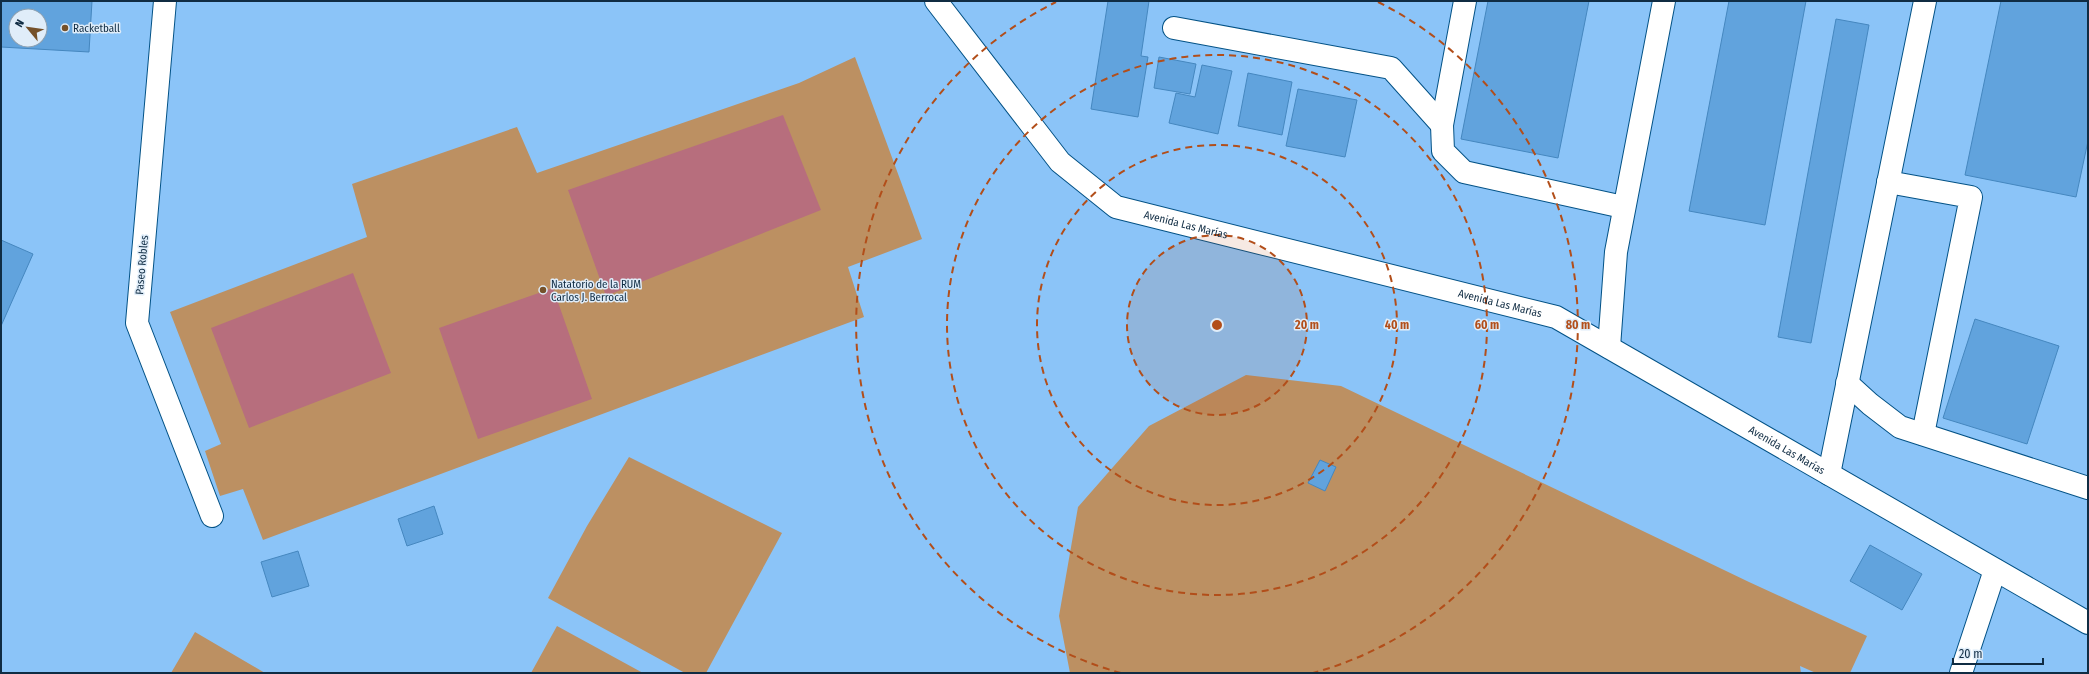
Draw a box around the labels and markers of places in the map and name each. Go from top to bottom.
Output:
place label: Racketball [73,22,120,35]
marker: Racketball [60,23,70,33]
place label: Natatorio de la RUM Carlos J. Berrocal [551,278,641,304]
marker: Natatorio de la RUM Carlos J. Berrocal [538,285,548,295]
centre of rings [1210,318,1224,332]

